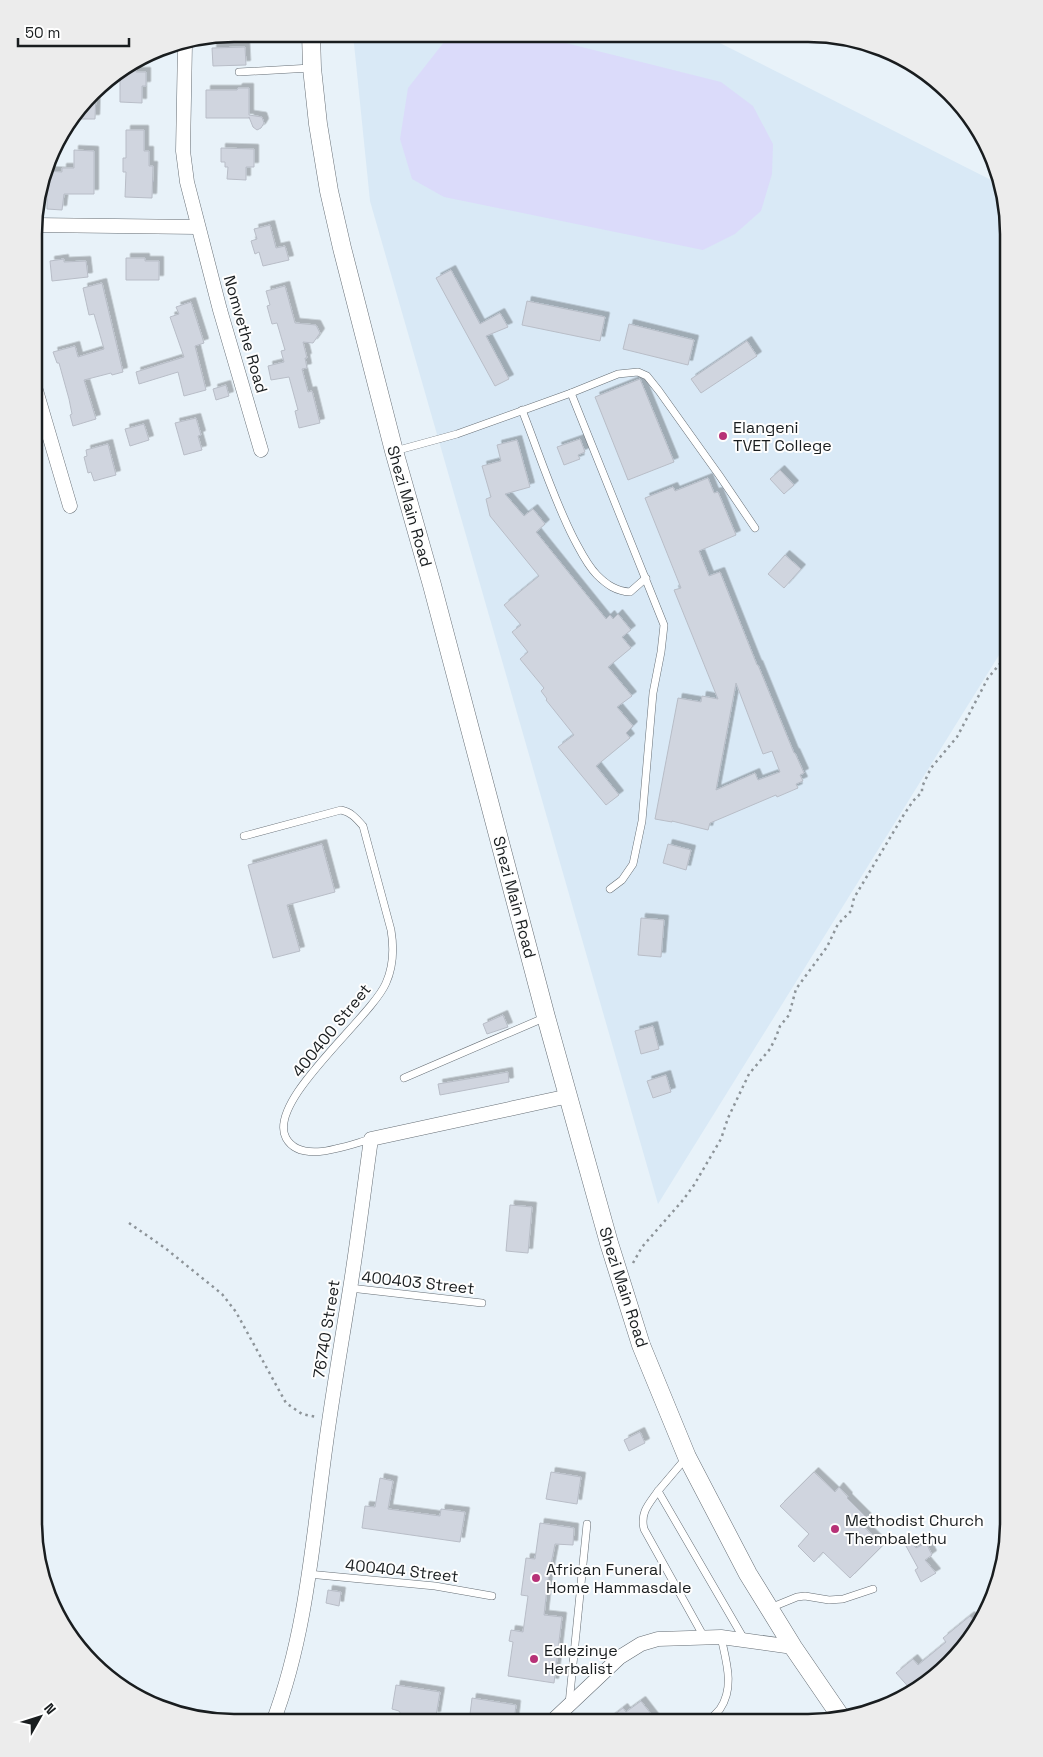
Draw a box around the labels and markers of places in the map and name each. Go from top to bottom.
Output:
place label: Elangeni TVET College [733,417,832,456]
marker: Elangeni TVET College [717,430,729,442]
place label: Methodist Church Thembalethu [845,1510,984,1549]
marker: Methodist Church Thembalethu [829,1523,841,1535]
place label: African Funeral Home Hammasdale [546,1559,691,1598]
marker: African Funeral Home Hammasdale [530,1572,542,1584]
place label: Edlezinye Herbalist [544,1640,618,1679]
marker: Edlezinye Herbalist [528,1653,540,1665]

